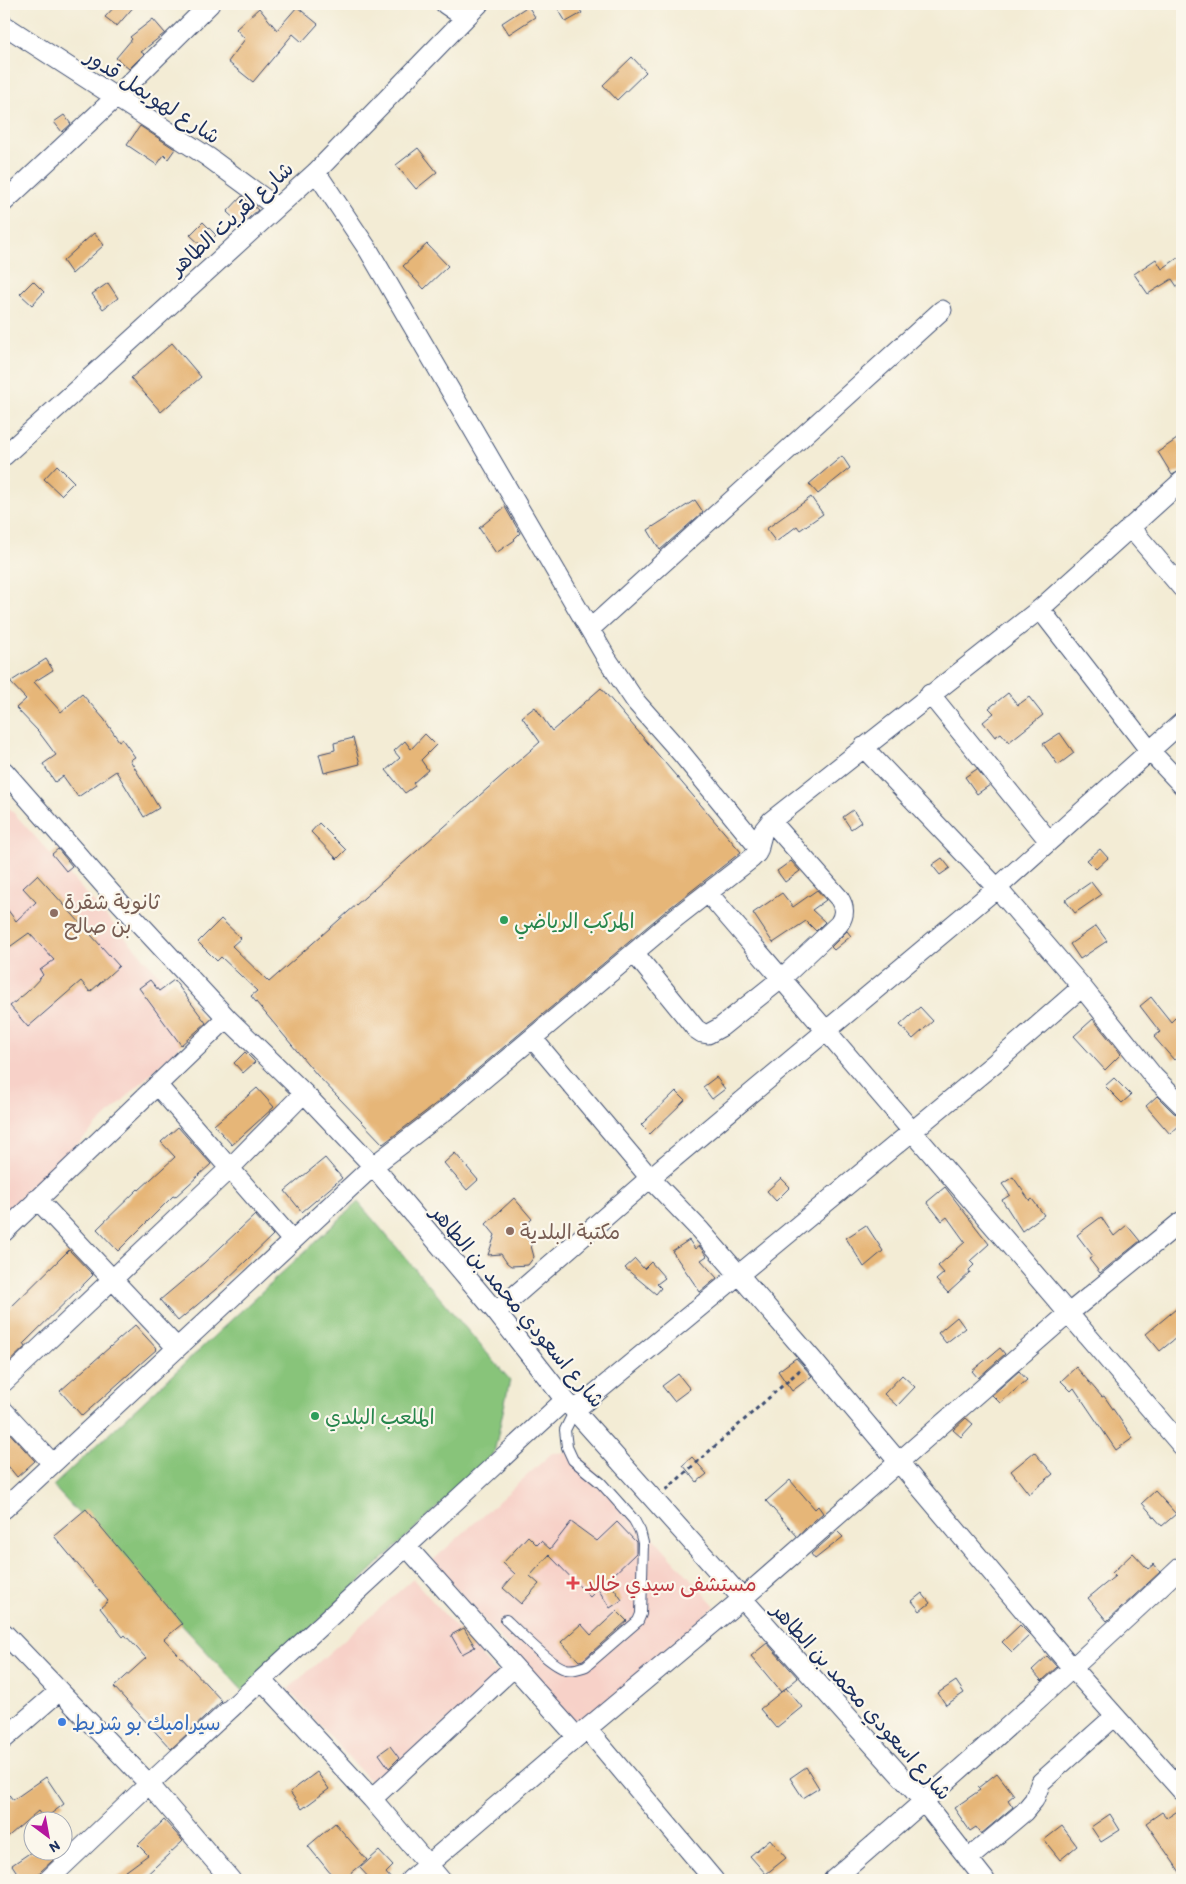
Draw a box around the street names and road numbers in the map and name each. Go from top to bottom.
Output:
street label: شارع لهويمل قدور [78,42,225,151]
street label: شارع لقريت الطاهر [162,156,300,284]
street label: شارع اسعودي محمد بن الطاهر [422,1198,610,1414]
street label: شارع اسعودي محمد بن الطاهر [763,1596,957,1807]

